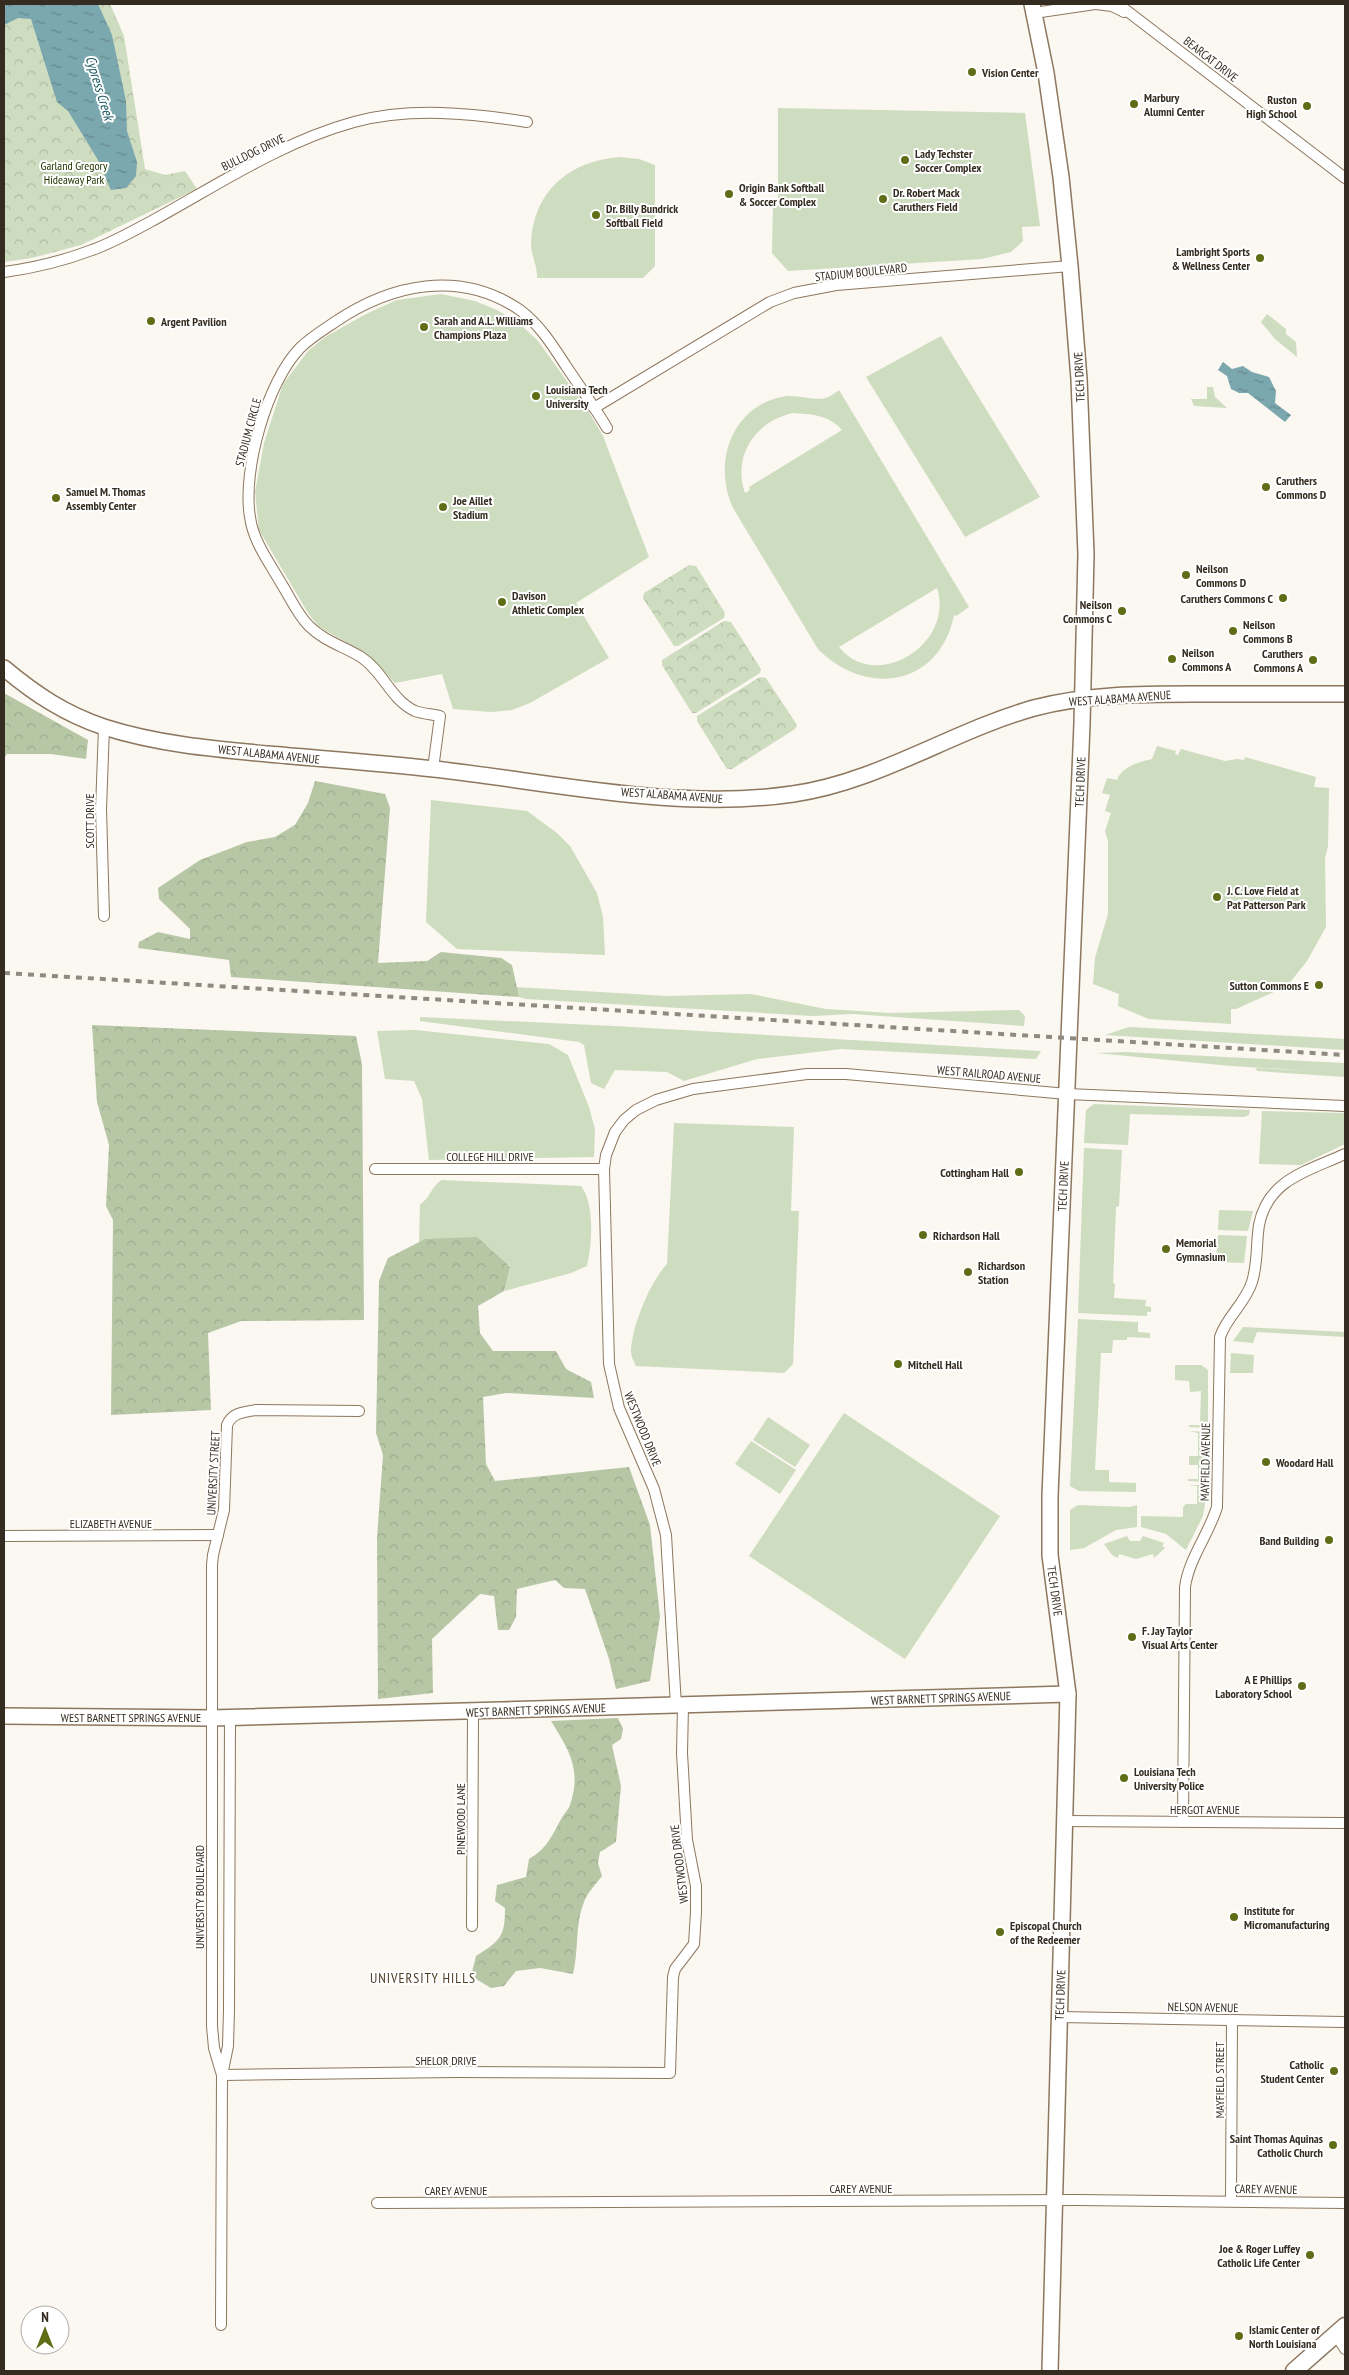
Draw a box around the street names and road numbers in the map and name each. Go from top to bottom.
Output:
street label: BEARCAT DRIVE [1181,33,1241,85]
street label: BULLDOG DRIVE [219,130,287,174]
street label: STADIUM BOULEVARD [814,260,908,284]
street label: TECH DRIVE [1070,351,1088,403]
street label: STADIUM CIRCLE [232,396,264,468]
street label: WEST ALABAMA AVENUE [1068,687,1172,709]
street label: WEST ALABAMA AVENUE [217,741,321,767]
street label: TECH DRIVE [1072,756,1088,808]
street label: WEST ALABAMA AVENUE [620,784,724,806]
street label: SCOTT DRIVE [82,793,97,849]
street label: WEST RAILROAD AVENUE [936,1062,1042,1086]
street label: COLLEGE HILL DRIVE [446,1149,534,1164]
street label: TECH DRIVE [1054,1160,1072,1212]
street label: WESTWOOD DRIVE [621,1390,665,1468]
street label: MAYFIELD AVENUE [1197,1423,1213,1501]
street label: UNIVERSITY STREET [203,1430,223,1516]
street label: ELIZABETH AVENUE [70,1516,152,1531]
street label: TECH DRIVE [1044,1565,1066,1617]
street label: WEST BARNETT SPRINGS AVENUE [871,1688,1011,1708]
street label: WEST BARNETT SPRINGS AVENUE [466,1700,606,1720]
street label: WEST BARNETT SPRINGS AVENUE [61,1710,201,1725]
street label: PINEWOOD LANE [453,1783,468,1855]
street label: HERGOT AVENUE [1170,1802,1240,1817]
street label: WESTWOOD DRIVE [667,1824,691,1904]
street label: UNIVERSITY BOULEVARD [192,1845,207,1949]
street label: TECH DRIVE [1052,1969,1068,2021]
street label: NELSON AVENUE [1167,1999,1239,2015]
street label: MAYFIELD STREET [1212,2041,1227,2118]
street label: SHELOR DRIVE [415,2053,477,2068]
street label: CAREY AVENUE [830,2181,893,2196]
street label: CAREY AVENUE [1234,2181,1298,2197]
street label: CAREY AVENUE [425,2183,488,2198]

